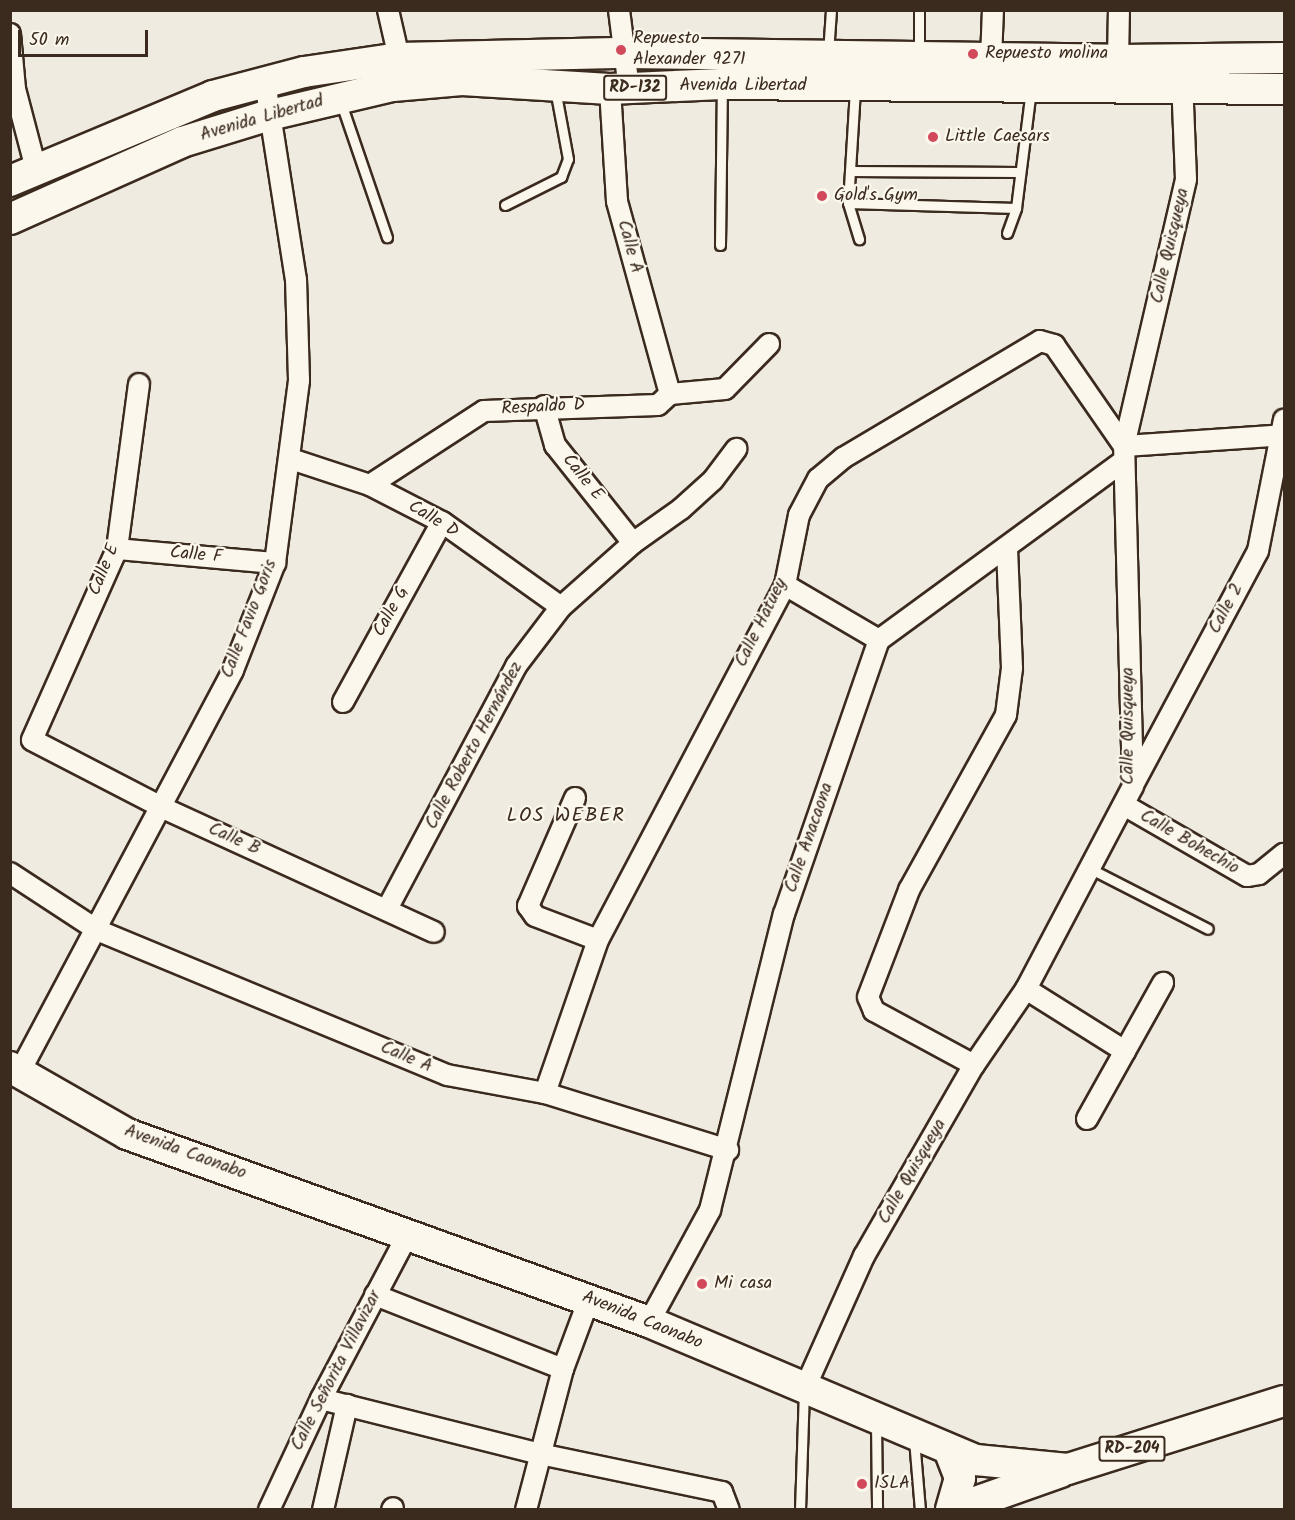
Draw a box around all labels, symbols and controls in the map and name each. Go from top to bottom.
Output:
scale bar [21,18,152,56]
text: 50 m [29,26,69,55]
place label: Repuesto Alexander 9271 [633,29,746,72]
marker: Repuesto Alexander 9271 [614,43,628,57]
place label: Repuesto molina [985,43,1108,65]
marker: Repuesto molina [966,47,980,61]
road number: RD-132 [602,75,668,101]
street label: Avenida Libertad [679,75,807,97]
street label: Avenida Libertad [198,91,326,147]
place label: Little Caesars [945,126,1050,148]
marker: Little Caesars [926,130,940,144]
place label: Gold's Gym [834,185,918,207]
street label: Calle Quisqueya [1147,186,1195,306]
marker: Gold's Gym [815,189,829,203]
street label: Calle A [612,218,646,276]
street label: Respaldo D [501,395,585,421]
street label: Calle E [557,450,607,506]
street label: Calle D [404,497,462,543]
street label: Calle E [85,541,125,599]
street label: Calle F [169,543,223,569]
street label: Calle Favio Goris [217,557,283,681]
street label: Calle Hatuey [731,575,793,671]
street label: Calle 2 [1205,580,1249,638]
street label: Calle G [369,583,415,641]
street label: Calle Roberto Hernández [422,659,528,833]
street label: Calle Quisqueya [1118,667,1140,785]
street label: Calle Anacaona [781,780,839,896]
district label: LOS WEBER [507,804,625,828]
street label: Calle Bohechio [1136,806,1242,880]
street label: Calle B [205,819,263,861]
street label: Calle A [377,1037,435,1079]
street label: Calle Quisqueya [874,1116,952,1228]
street label: Avenida Caonabo [121,1121,249,1185]
place label: Mi casa [714,1273,772,1295]
marker: Mi casa [695,1277,709,1291]
street label: Calle Señorita Villavizar [287,1287,387,1455]
street label: Avenida Caonabo [579,1287,705,1355]
road number: RD-204 [1098,1436,1166,1462]
place label: ISLA [874,1473,910,1495]
marker: ISLA [855,1477,869,1491]

